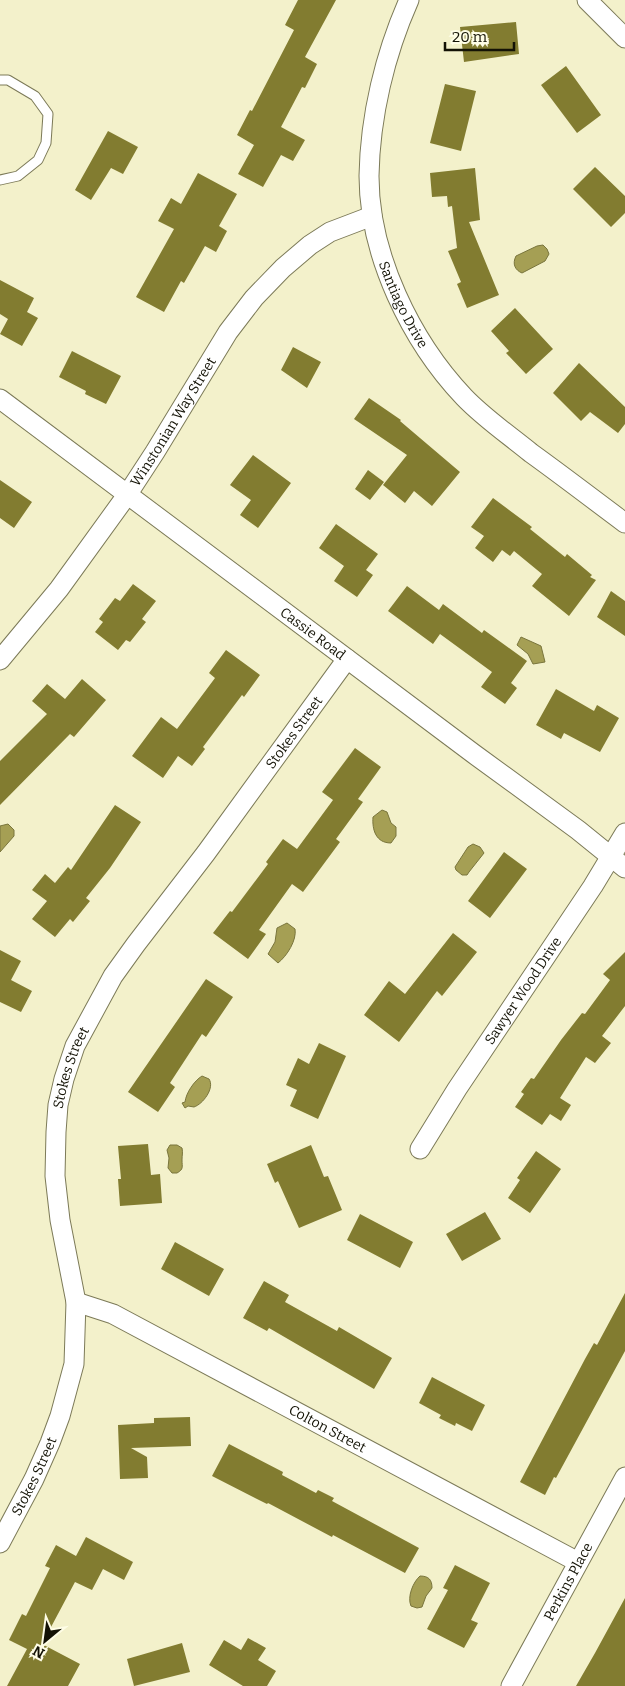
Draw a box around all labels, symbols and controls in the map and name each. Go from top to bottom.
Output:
scale bar [445,20,514,52]
text: 20 m [452,28,488,46]
street label: Santiago Drive [375,259,431,351]
street label: Winstonian Way Street [127,354,220,490]
street label: Cassie Road [277,604,349,664]
street label: Stokes Street [262,693,326,772]
street label: Sawyer Wood Drive [481,934,565,1048]
street label: Stokes Street [49,1024,93,1110]
street label: Colton Street [286,1401,369,1456]
street label: Stokes Street [8,1435,60,1519]
street label: Perkins Place [540,1540,597,1624]
north arrow [20,1616,70,1666]
text: N [30,1642,48,1662]

